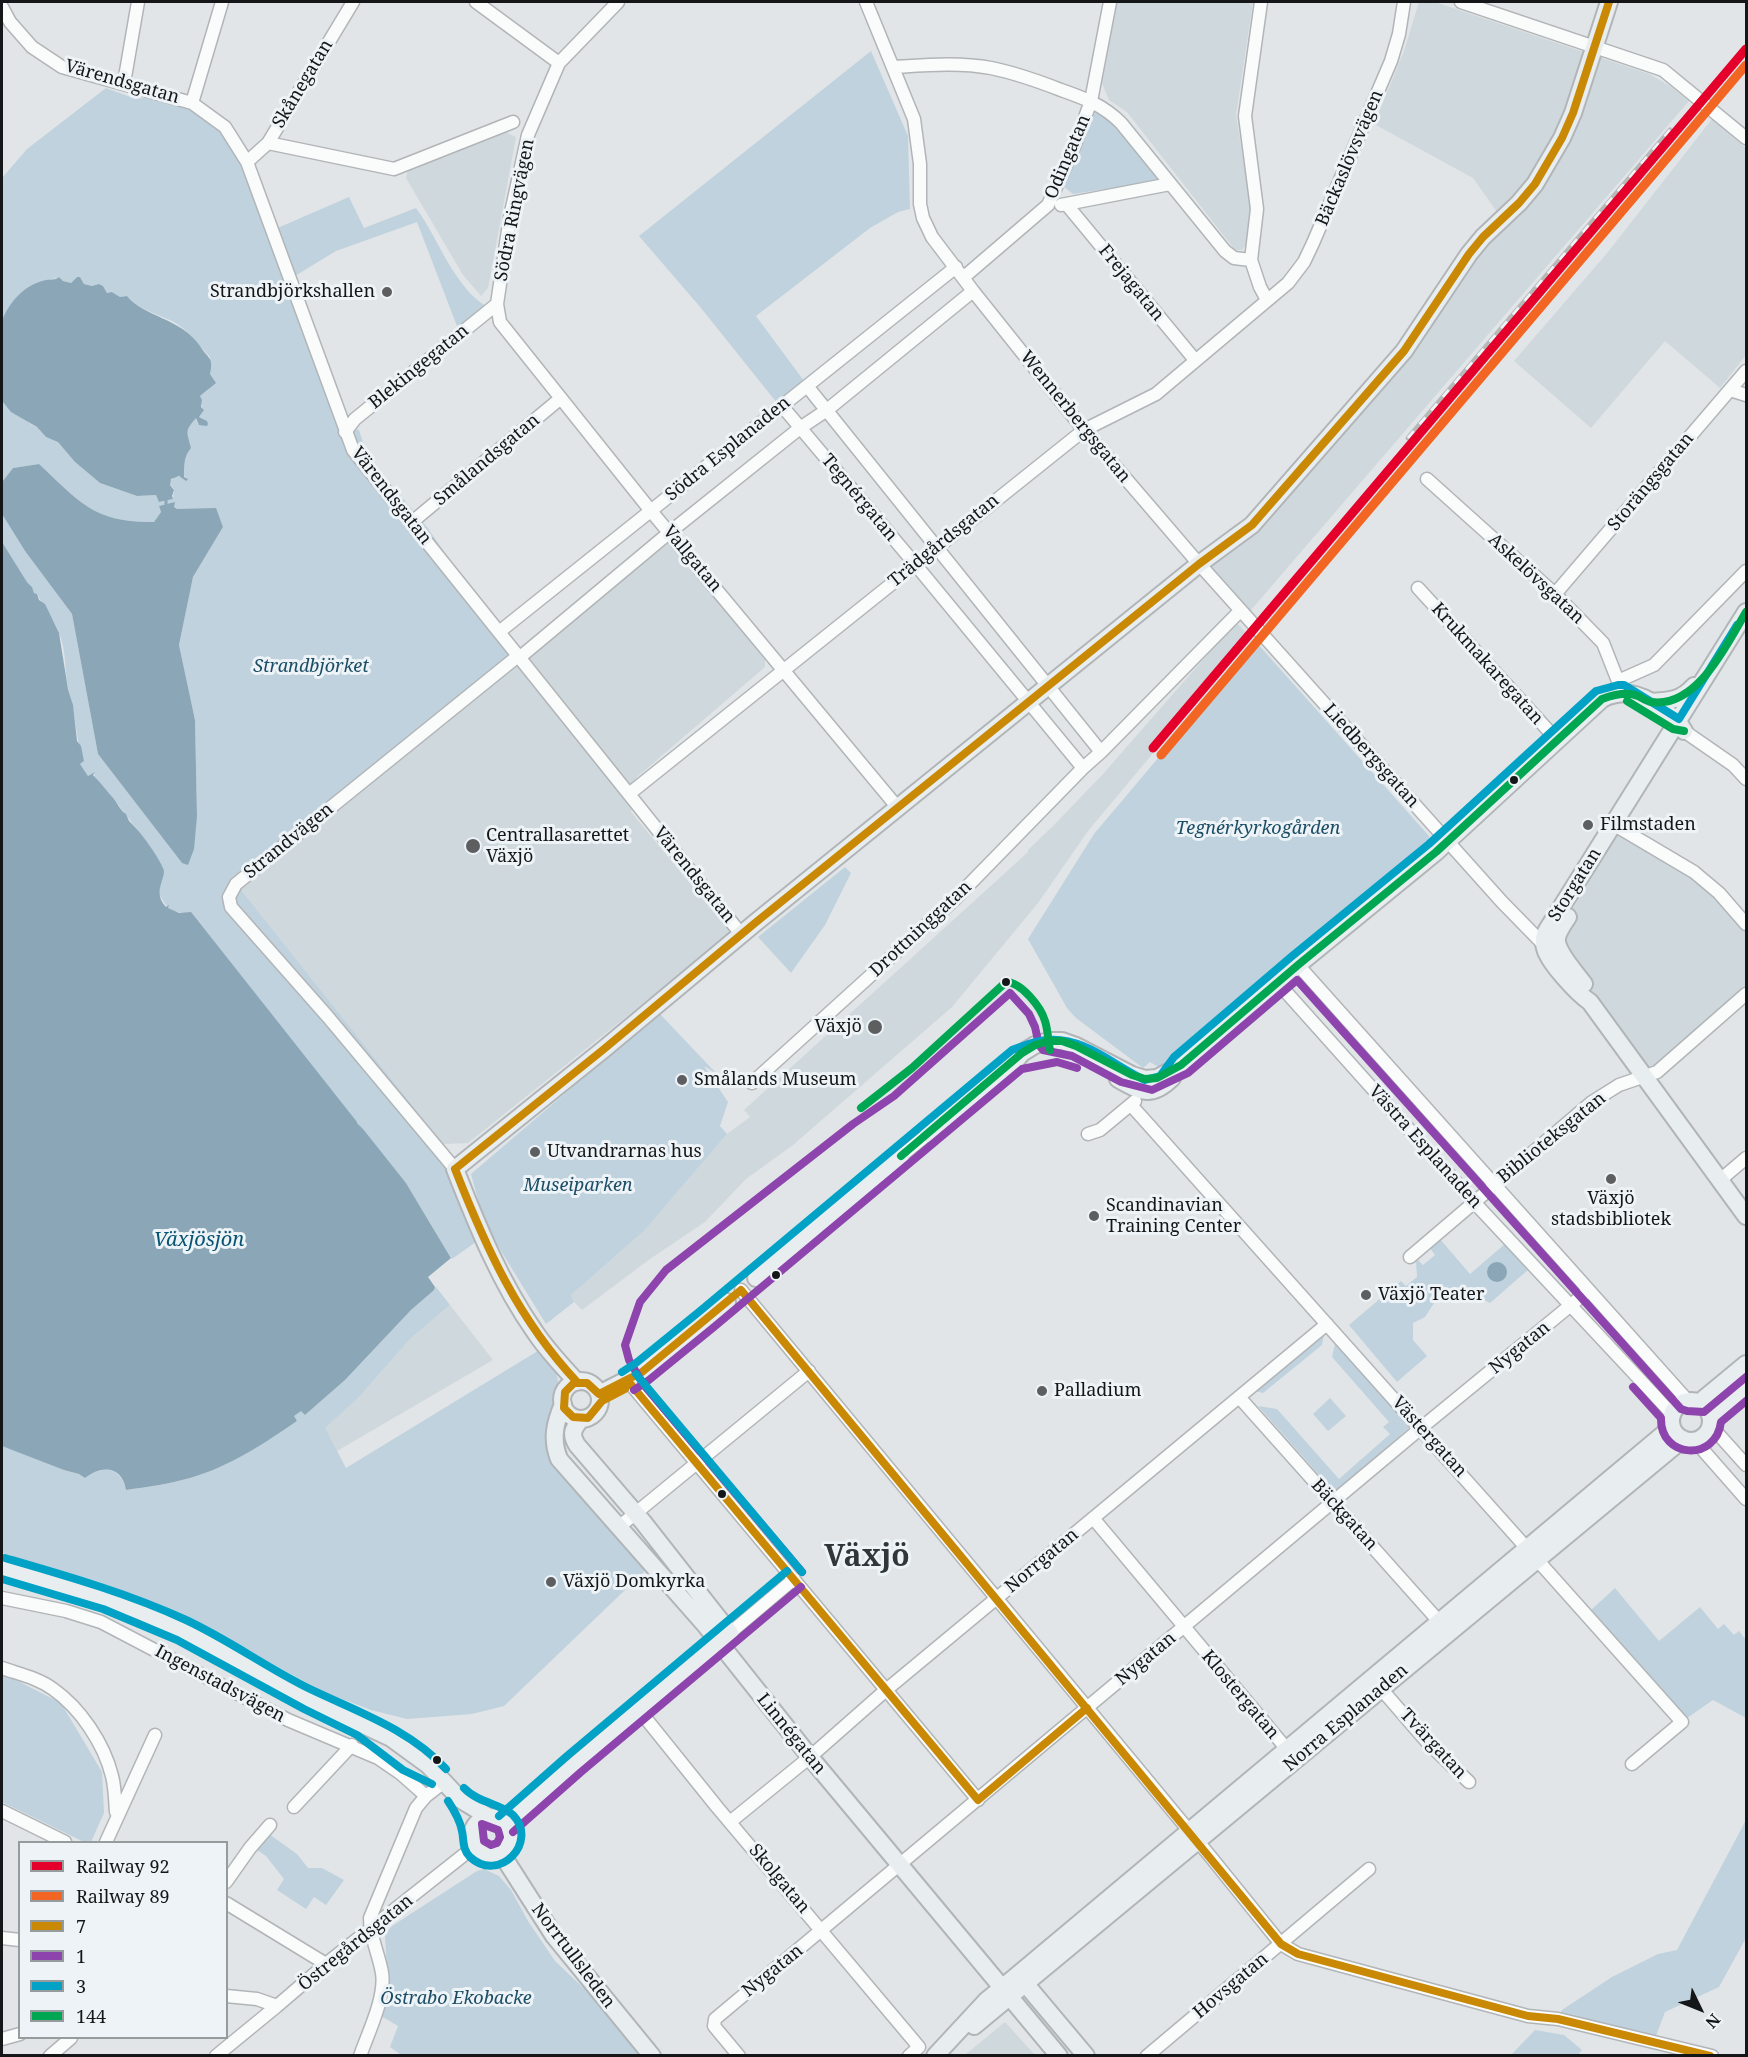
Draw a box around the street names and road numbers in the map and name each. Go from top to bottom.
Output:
street label: Skånegatan [268,36,338,132]
street label: Värendsgatan [62,55,182,109]
street label: Bäckaslövsvägen [1312,87,1388,229]
street label: Odingatan [1041,112,1095,202]
street label: Södra Ringvägen [491,137,539,283]
street label: Frejagatan [1094,240,1168,326]
street label: Blekingegatan [365,320,473,414]
street label: Wennerbergsgatan [1015,347,1135,487]
street label: Södra Esplanaden [661,392,795,506]
street label: Smålandsgatan [430,410,544,510]
street label: Storängsgatan [1603,428,1699,536]
street label: Värendsgatan [346,443,436,549]
street label: Tegnérgatan [816,450,902,546]
street label: Trädgårdsgatan [884,490,1004,592]
street label: Vallgatan [658,521,726,597]
street label: Askelövsgatan [1484,529,1588,629]
street label: Krukmakaregatan [1426,598,1548,730]
street label: Liedbergsgatan [1319,700,1423,812]
street label: Strandvägen [240,798,338,884]
street label: Värendsgatan [648,822,740,928]
street label: Storgatan [1544,844,1606,926]
street label: Drottninggatan [866,876,976,982]
street label: Västra Esplanaden [1364,1081,1486,1213]
street label: Biblioteksgatan [1494,1088,1610,1188]
street label: Nygatan [1485,1317,1555,1379]
street label: Västergatan [1387,1392,1471,1482]
street label: Bäckgatan [1306,1475,1382,1555]
street label: Norrgatan [1001,1524,1083,1598]
street label: Nygatan [1112,1628,1180,1690]
street label: Ingenstadsvägen [151,1641,289,1727]
street label: Klostergatan [1197,1646,1283,1744]
street label: Norra Esplanaden [1279,1660,1413,1776]
street label: Linnégatan [752,1689,830,1779]
street label: Tvärgatan [1395,1704,1471,1784]
street label: Skolgatan [744,1840,814,1918]
street label: Östregårdsgatan [294,1890,418,1996]
street label: Norrtullsleden [527,1899,619,2013]
street label: Nygatan [738,1940,808,2002]
street label: Hovsgatan [1189,1948,1273,2024]

